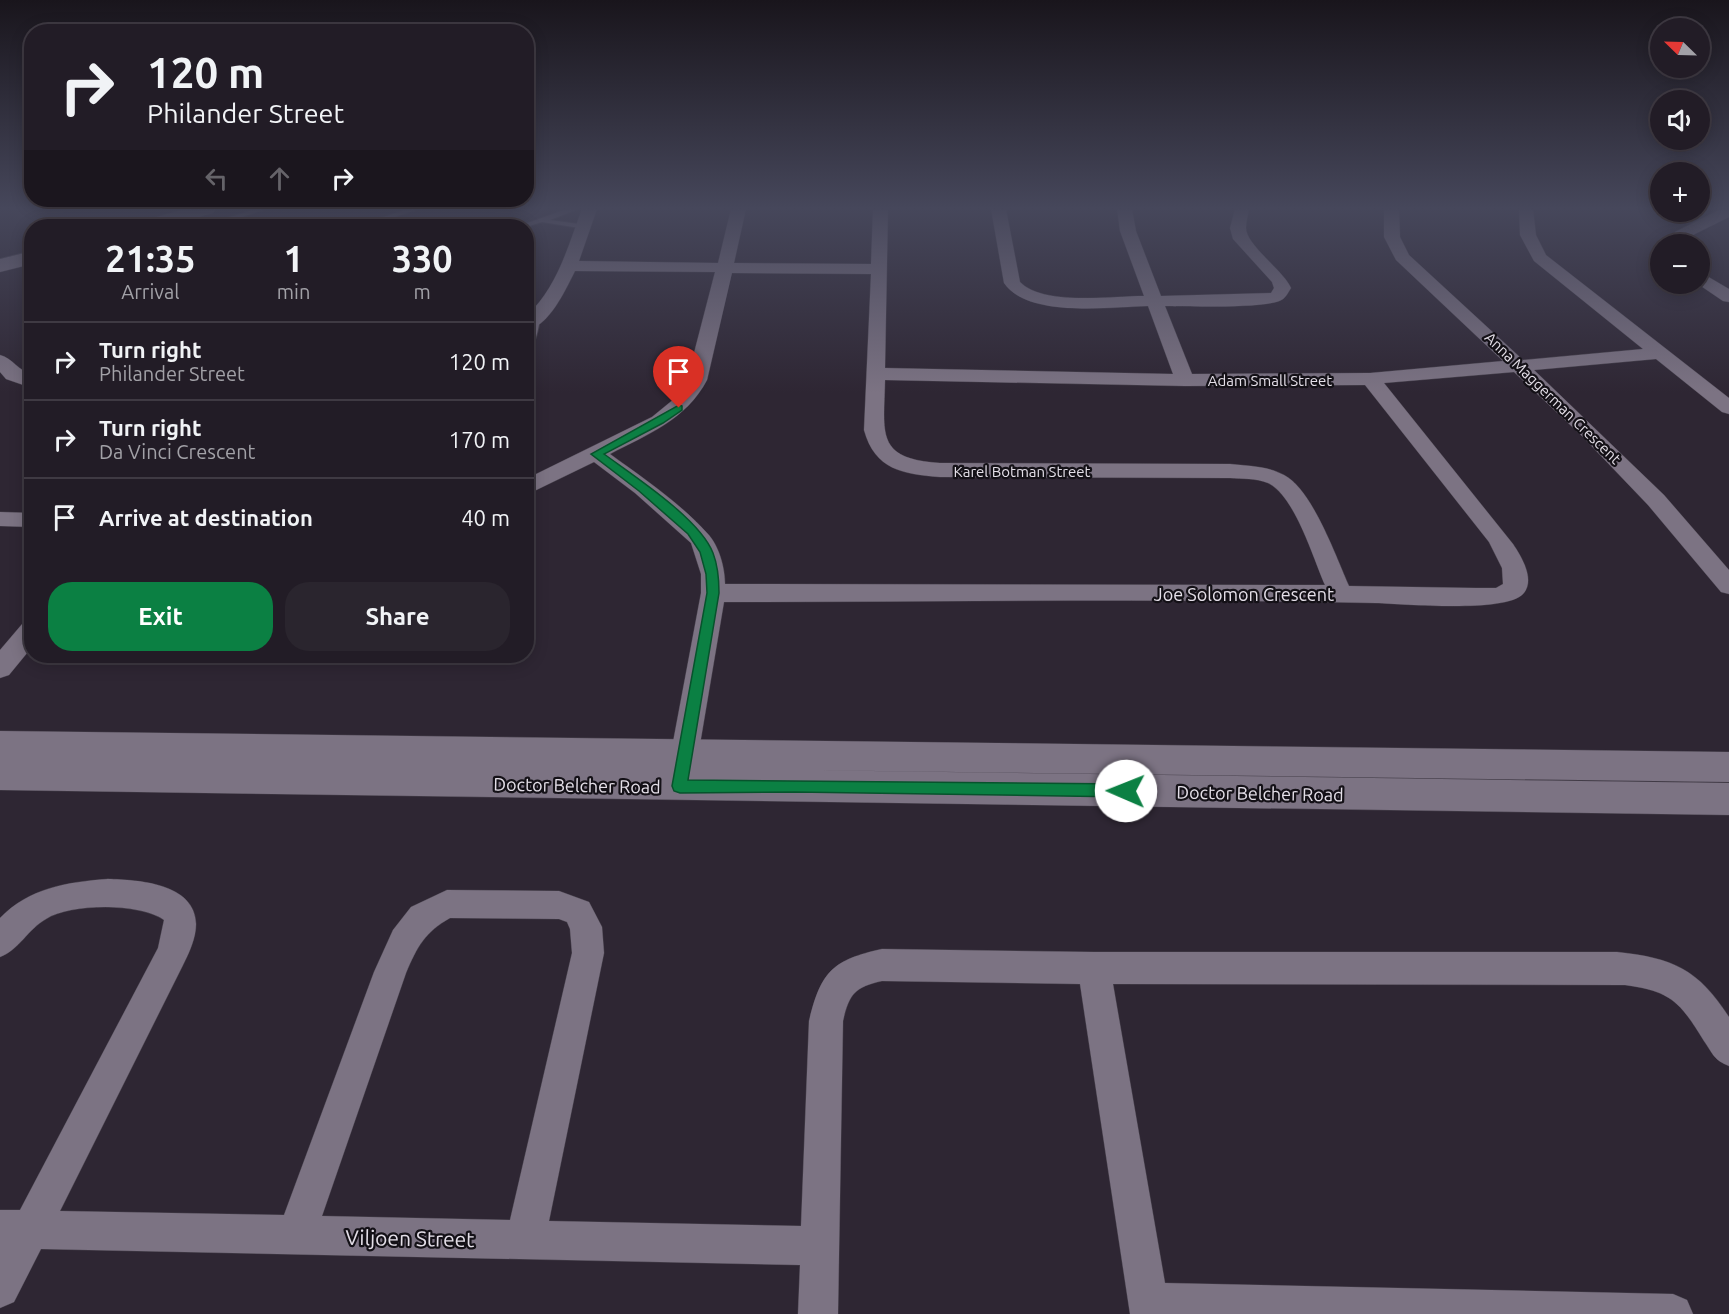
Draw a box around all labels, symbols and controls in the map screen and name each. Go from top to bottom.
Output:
north arrow [1650,18,1710,78]
map controls [1650,18,1710,294]
icon: right [48,48,126,126]
text: 120 m [147,49,264,96]
button: sound [1650,90,1710,150]
text: Philander Street [147,98,344,128]
icon: left [200,162,233,195]
icon: ahead [263,162,296,195]
icon: right [326,162,359,195]
button: + [1650,162,1710,222]
button: − [1650,234,1710,294]
text: 21:35 [105,238,195,279]
text: 1 [283,238,304,279]
text: 330 [392,238,453,279]
text: Arrival [121,280,180,303]
text: min [277,280,310,303]
text: m [414,280,431,303]
street label: Anna Maggerman Crescent [1482,329,1624,467]
text: Turn right [99,337,201,362]
icon: right [48,345,81,378]
pin [653,346,704,408]
text: 120 m [449,349,510,374]
icon: arrive [662,355,695,388]
text: Philander Street [99,362,245,385]
street label: Adam Small Street [1208,372,1332,389]
text: Turn right [99,415,201,440]
icon: right [48,423,81,456]
text: 170 m [449,427,510,452]
text: Da Vinci Crescent [99,440,255,463]
street label: Karel Botman Street [954,463,1091,480]
icon: arrive [48,501,81,534]
text: Arrive at destination [99,505,313,530]
text: 40 m [461,505,510,530]
button: Exit [48,582,273,651]
button: Share [285,582,510,651]
street label: Joe Solomon Crescent [1154,584,1334,604]
position arrow [1094,759,1158,823]
street label: Doctor Belcher Road [493,774,661,796]
street label: Doctor Belcher Road [1176,782,1344,804]
street label: Viljoen Street [345,1225,475,1251]

